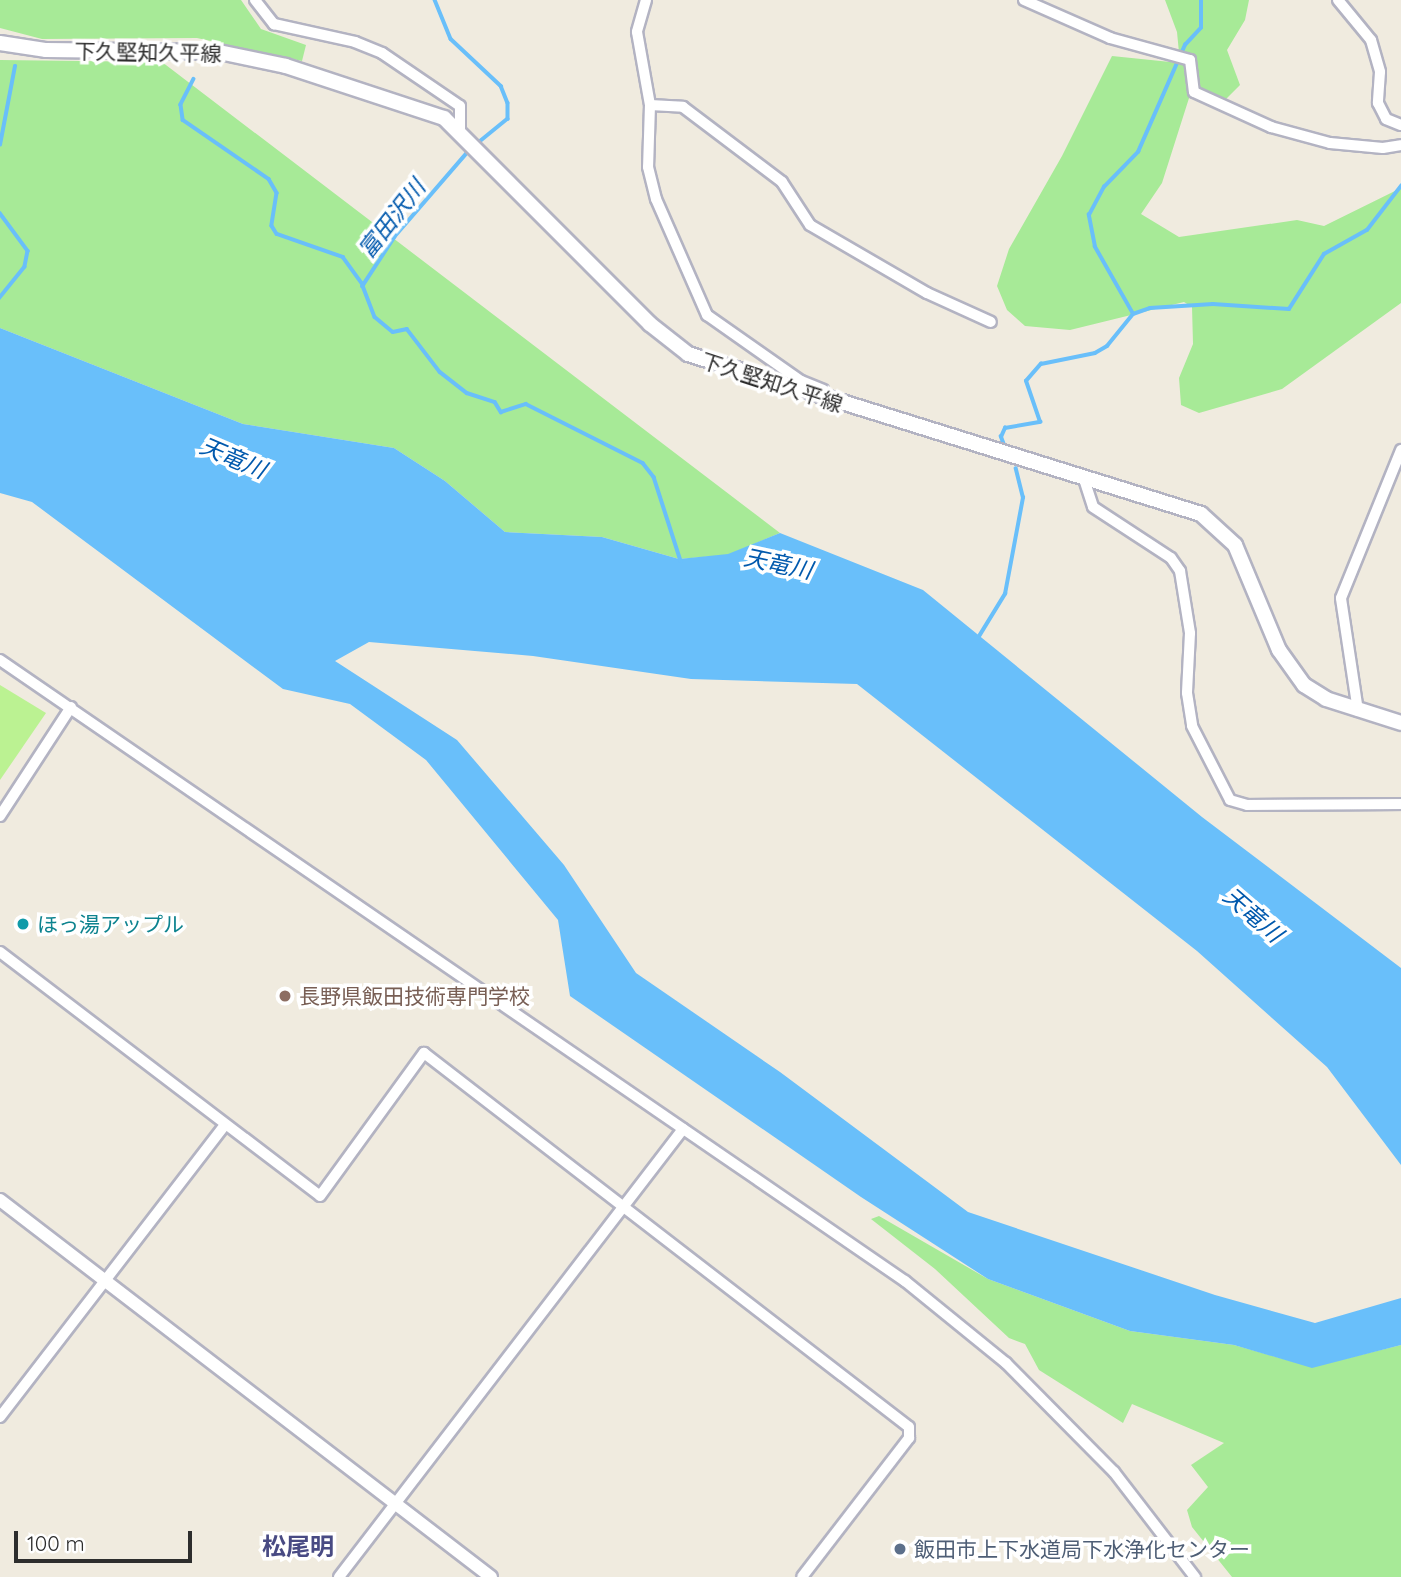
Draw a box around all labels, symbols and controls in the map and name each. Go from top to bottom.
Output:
street label: 下久堅知久平線 [74,38,222,66]
water label: 富田沢川 [353,174,431,264]
street label: 下久堅知久平線 [698,347,846,417]
water label: 天竜川 [196,432,270,484]
water label: 天竜川 [741,543,815,585]
water label: 天竜川 [1218,882,1288,948]
place label: ほっ湯アップル [37,911,184,937]
marker: ほっ湯アップル [15,916,31,932]
place label: 長野県飯田技術専門学校 [299,983,530,1009]
marker: 長野県飯田技術専門学校 [277,988,293,1004]
scale bar [18,1518,196,1562]
text: 100 m [27,1530,85,1556]
district label: 松尾明 [262,1533,334,1561]
place label: 飯田市上下水道局下水浄化センター [914,1536,1250,1562]
marker: 飯田市上下水道局下水浄化センター [892,1541,908,1557]

